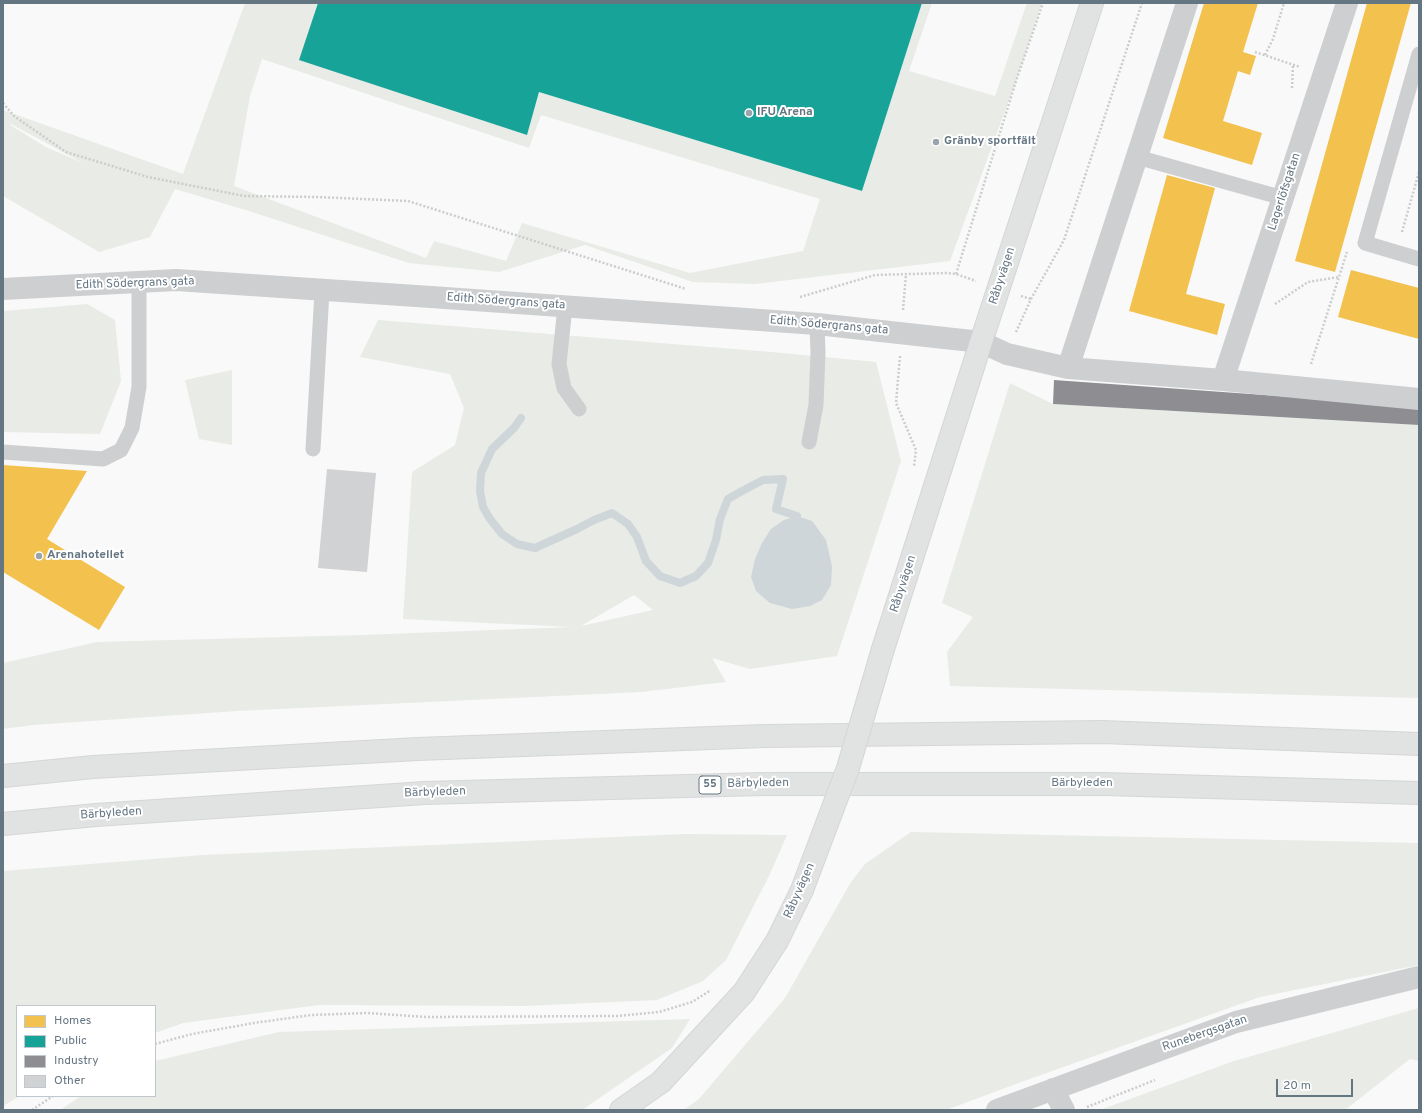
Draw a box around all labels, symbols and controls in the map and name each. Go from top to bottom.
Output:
place label: IFU Arena [757,106,813,120]
marker: IFU Arena [744,108,754,118]
place label: Gränby sportfält [944,135,1036,149]
marker: Gränby sportfält [931,137,941,147]
street label: Lagerlöfsgatan [1266,151,1304,233]
street label: Råbyvägen [987,246,1019,306]
street label: Edith Södergrans gata [75,275,195,293]
street label: Edith Södergrans gata [446,291,566,313]
street label: Edith Södergrans gata [769,314,889,338]
place label: Arenahotellet [47,549,124,563]
marker: Arenahotellet [34,551,44,561]
street label: Råbyvägen [888,554,920,614]
road number: 55 [699,776,721,794]
street label: Bärbyleden [727,776,789,792]
street label: Bärbyleden [1051,777,1113,791]
street label: Bärbyleden [404,785,466,801]
street label: Bärbyleden [80,805,142,823]
street label: Råbyvägen [781,861,819,921]
legend [16,1005,156,1097]
text: Homes [54,1013,91,1029]
street label: Runebergsgatan [1161,1013,1249,1055]
text: Public [54,1033,87,1049]
text: Industry [54,1053,99,1069]
scale bar [1278,1071,1355,1097]
text: Other [54,1073,85,1089]
text: 20 m [1283,1078,1311,1094]

